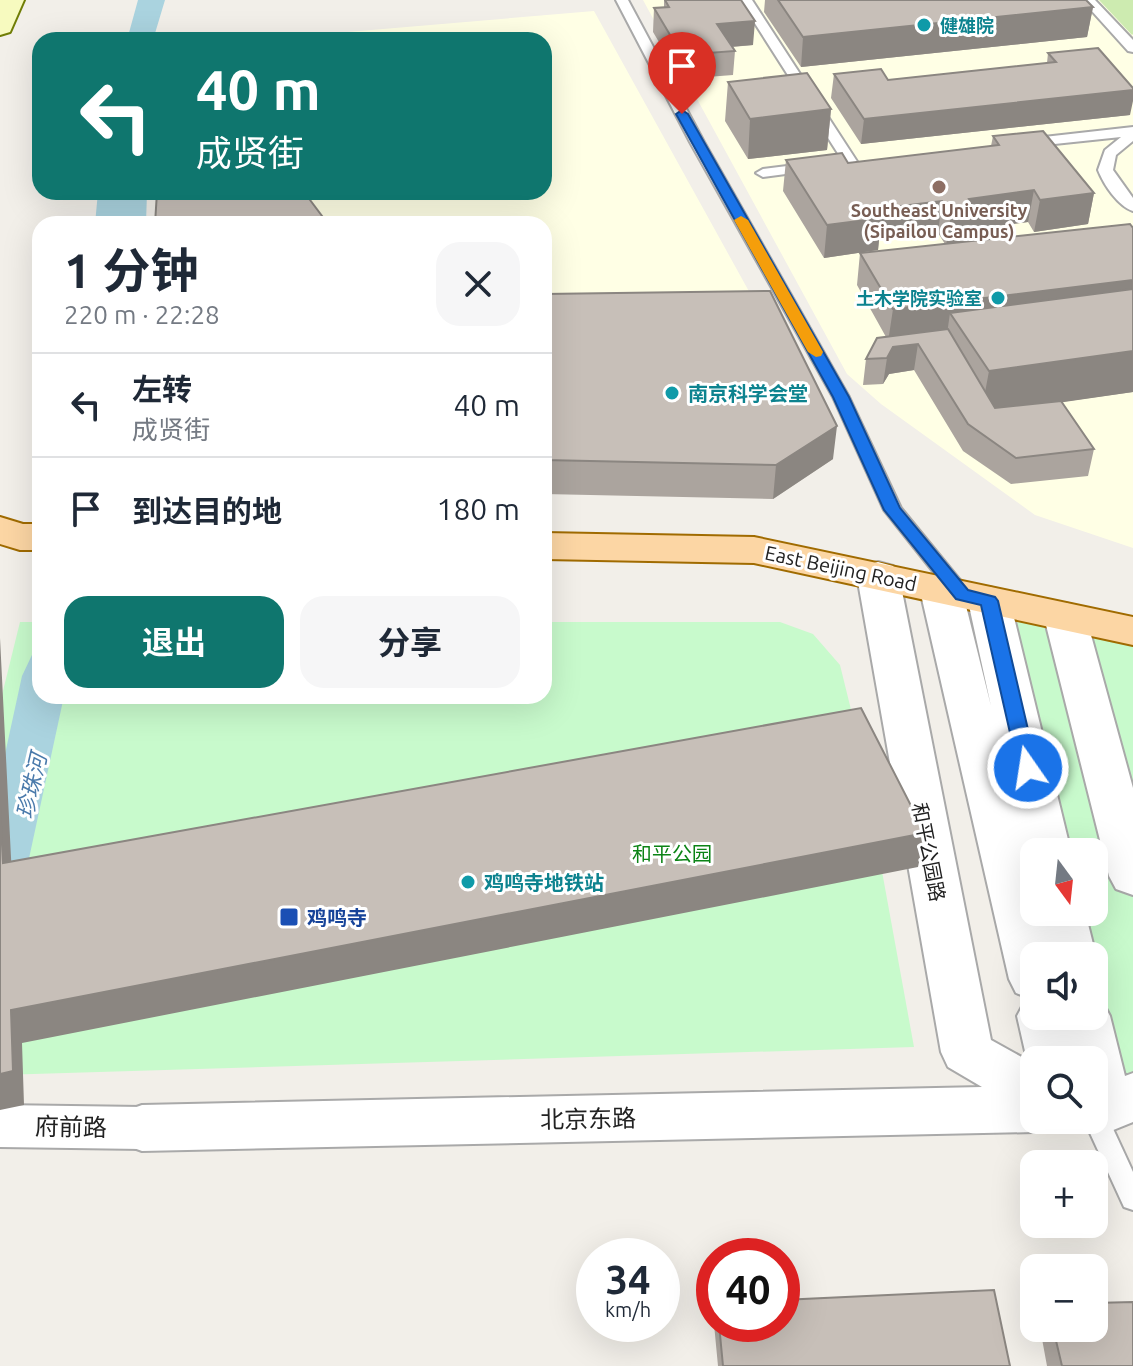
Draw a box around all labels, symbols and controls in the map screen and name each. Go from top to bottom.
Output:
place label: 健雄院 [940,15,994,35]
marker: 健雄院 [915,16,933,34]
pin [648,32,716,114]
icon: arrive [660,44,704,88]
text: 40 m [196,58,321,121]
icon: left [64,64,168,168]
text: 成贤街 [196,132,304,173]
marker: Southeast University (Sipailou Campus) [930,178,948,196]
place label: Southeast University (Sipailou Campus) [851,200,1028,242]
button: close [436,242,520,326]
text: 1 分钟 [64,243,198,297]
place label: 土木学院实验室 [856,288,982,308]
marker: 土木学院实验室 [989,289,1007,307]
text: 220 m · 22:28 [64,300,220,329]
text: 左转 [132,372,192,406]
place label: 南京科学会堂 [688,382,808,405]
icon: left [64,383,108,427]
marker: 南京科学会堂 [663,384,681,402]
text: 40 m [453,388,520,422]
text: 成贤街 [132,415,210,444]
icon: arrive [64,487,108,531]
text: 180 m [436,492,520,526]
text: 到达目的地 [132,494,282,528]
street label: East Beijing Road [763,541,919,595]
button: 退出 [64,596,284,688]
button: 分享 [300,596,520,688]
position arrow [986,726,1070,810]
water label: 珍珠河 [11,747,52,821]
street label: 和平公园路 [908,801,950,903]
north arrow [1020,838,1108,926]
map controls [1020,838,1108,1342]
park label: 和平公园 [632,842,712,865]
place label: 鸡鸣寺地铁站 [484,871,604,894]
marker: 鸡鸣寺地铁站 [459,873,477,891]
marker: 鸡鸣寺 [278,906,300,928]
place label: 鸡鸣寺 [307,906,367,929]
button: sound [1020,942,1108,1030]
button: search [1020,1046,1108,1134]
street label: 北京东路 [540,1105,636,1133]
street label: 府前路 [35,1113,107,1141]
button: + [1020,1150,1108,1238]
speed limit sign: 40 [696,1238,800,1342]
button: − [1020,1254,1108,1342]
text: 34 [605,1257,651,1302]
text: km/h [605,1298,651,1321]

